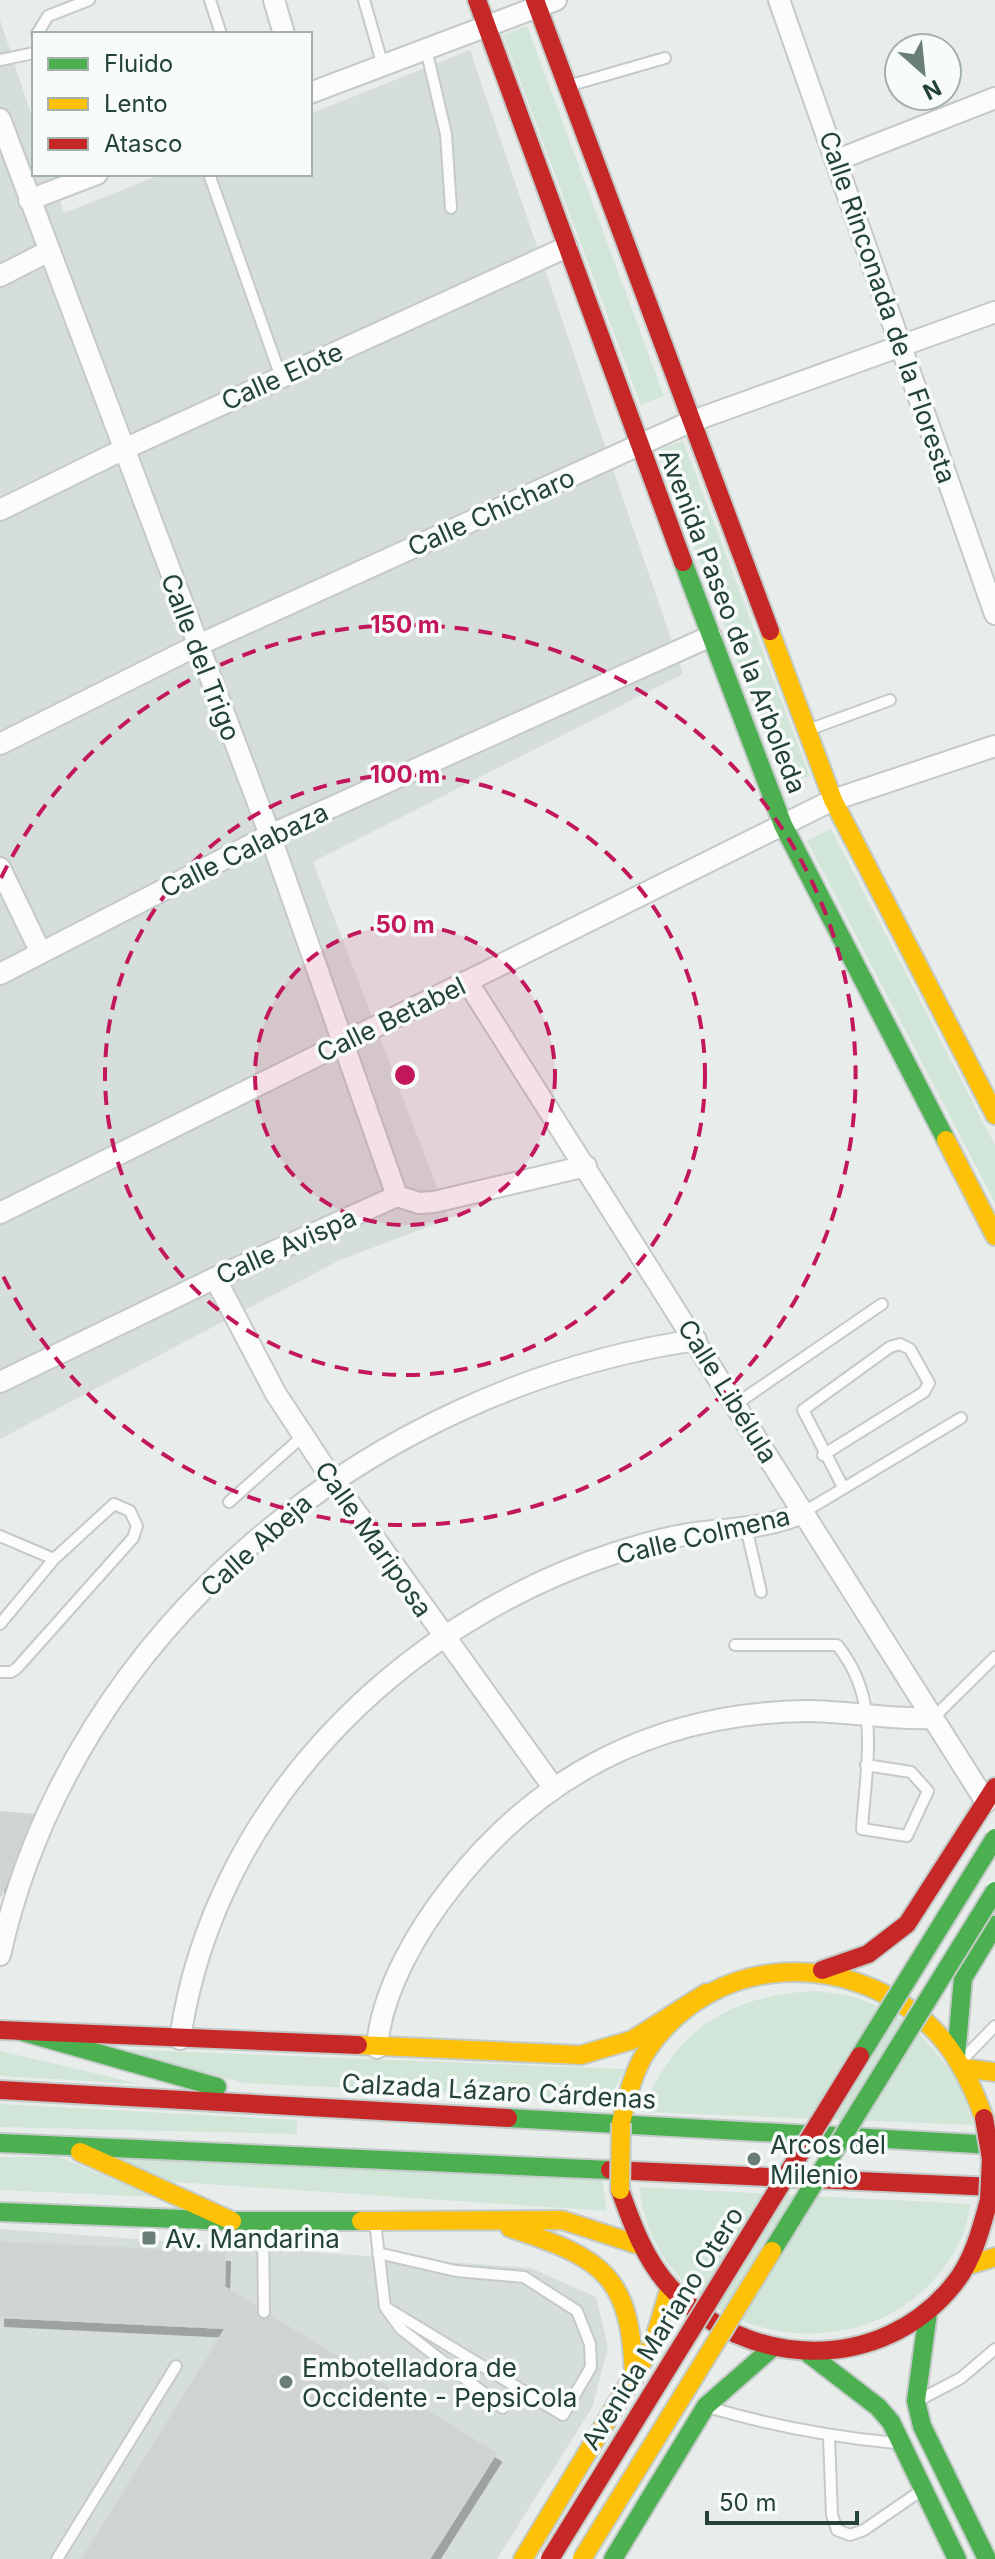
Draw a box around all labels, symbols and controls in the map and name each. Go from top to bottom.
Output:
legend [32,32,312,176]
north arrow [883,32,963,112]
text: Fluido [104,49,173,78]
text: N [919,74,945,105]
text: Lento [104,89,168,118]
street label: Calle Rinconada de la Floresta [813,127,963,487]
text: Atasco [104,129,182,158]
street label: Calle Elote [217,335,347,417]
street label: Avenida Paseo de la Arboleda [653,445,813,797]
street label: Calle Chícharo [403,461,579,563]
street label: Calle del Trigo [155,569,247,745]
text: 150 m [370,610,440,639]
text: 100 m [370,760,440,789]
street label: Calle Calabaza [155,796,333,904]
text: 50 m [375,910,435,939]
street label: Calle Betabel [312,970,470,1068]
centre of rings [391,1061,419,1089]
street label: Calle Avispa [211,1201,361,1291]
street label: Calle Libélula [672,1314,784,1468]
street label: Calle Mariposa [309,1455,439,1623]
street label: Calle Abeja [194,1487,318,1603]
street label: Calle Colmena [613,1500,793,1570]
street label: Calzada Lázaro Cárdenas [341,2067,657,2115]
place label: Arcos del Milenio [770,2129,886,2190]
marker: Arcos del Milenio [745,2150,763,2168]
street label: Avenida Mariano Otero [575,2201,749,2455]
place label: Av. Mandarina [165,2223,340,2254]
marker: Av. Mandarina [140,2229,158,2247]
place label: Embotelladora de Occidente - PepsiCola [302,2352,577,2413]
marker: Embotelladora de Occidente - PepsiCola [277,2373,295,2391]
scale bar [707,2475,857,2525]
text: 50 m [719,2488,777,2517]

